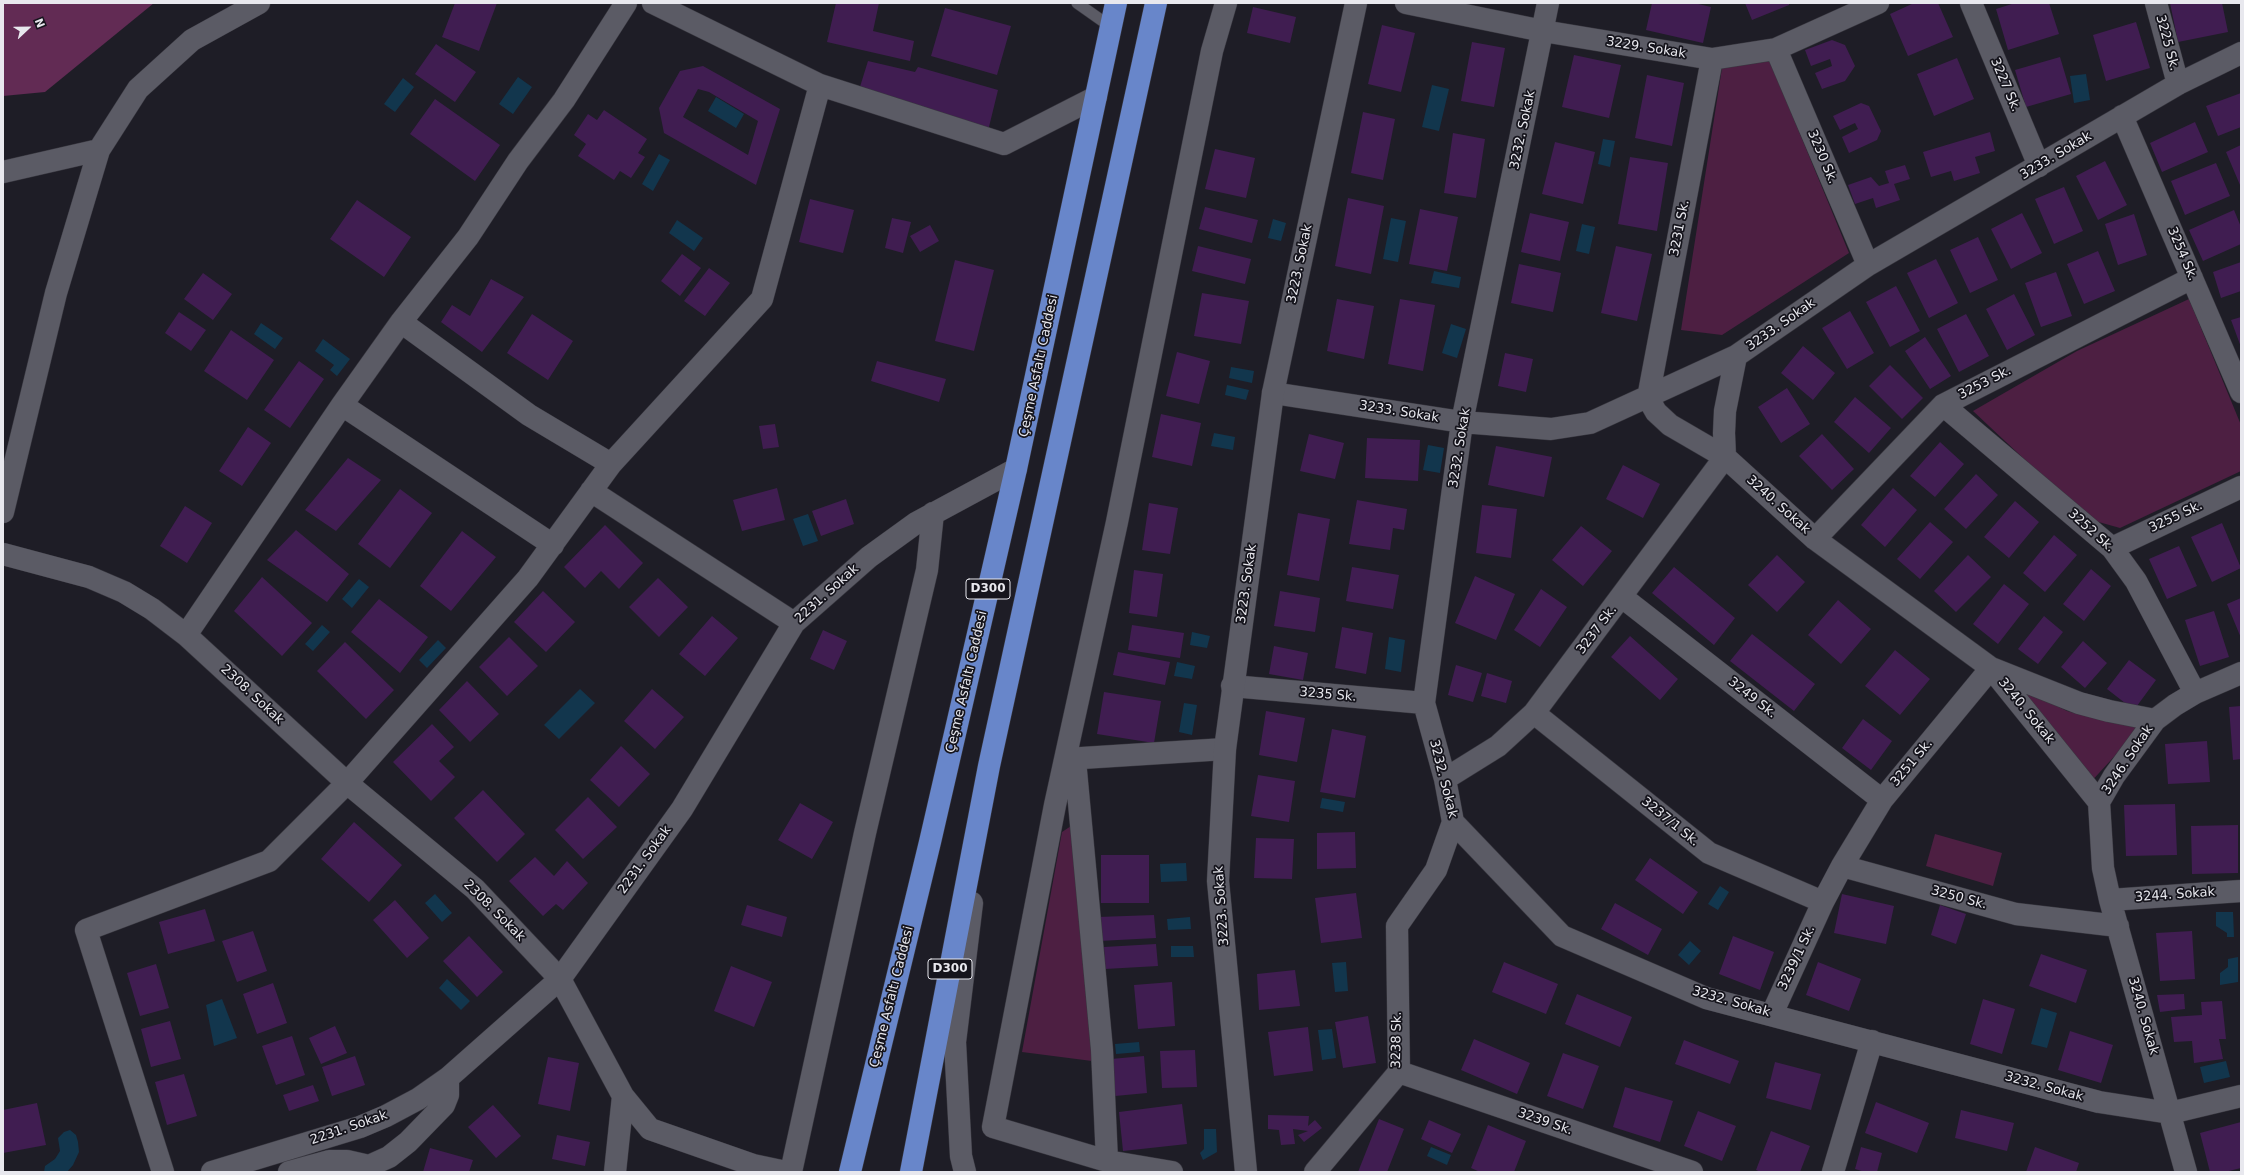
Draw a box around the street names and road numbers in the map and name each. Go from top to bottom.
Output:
street label: 3225 Sk. [2152,13,2182,73]
street label: 3229. Sokak [1605,34,1687,62]
street label: 3227 Sk. [1987,56,2023,114]
street label: 3232. Sokak [1507,89,1539,171]
street label: 3230 Sk. [1804,128,1840,186]
street label: 3233. Sokak [2018,129,2094,183]
street label: 3231 Sk. [1667,198,1693,258]
street label: 3223. Sokak [1284,223,1316,305]
street label: 3254 Sk. [2164,225,2200,283]
street label: Çeşme Asfaltı Caddesi [1016,293,1062,439]
street label: 3233. Sokak [1744,296,1818,354]
street label: 3253 Sk. [1956,363,2014,403]
street label: 3233. Sokak [1358,398,1440,426]
street label: 3232. Sokak [1446,407,1474,489]
street label: 3240. Sokak [1743,472,1813,538]
street label: 3255 Sk. [2147,498,2205,536]
street label: 3252 Sk. [2065,506,2117,556]
street label: 3223. Sokak [1234,543,1260,625]
street label: 2231. Sokak [792,561,862,627]
road number: D300 [966,579,1010,599]
street label: 3237 Sk. [1574,602,1620,658]
street label: Çeşme Asfaltı Caddesi [943,609,991,755]
street label: 2308. Sokak [217,662,287,728]
street label: 3249 Sk. [1725,674,1779,722]
street label: 3240. Sokak [1995,675,2057,747]
street label: 3235 Sk. [1299,685,1357,705]
street label: 3246. Sokak [2099,722,2157,798]
street label: 3251 Sk. [1888,736,1936,790]
street label: 3232. Sokak [1426,738,1460,820]
street label: 3237/1 Sk. [1638,794,1702,850]
street label: 2231. Sokak [615,823,675,897]
street label: 3223. Sokak [1211,865,1233,947]
street label: 2308. Sokak [460,877,528,945]
street label: 3250 Sk. [1929,883,1989,913]
street label: 3244. Sokak [2134,884,2216,906]
street label: 3239/1 Sk. [1775,923,1819,993]
street label: Çeşme Asfaltı Caddesi [867,925,917,1069]
road number: D300 [928,959,972,979]
street label: 3240. Sokak [2124,975,2162,1057]
street label: 3232. Sokak [1690,983,1772,1021]
street label: 3238 Sk. [1389,1011,1405,1069]
street label: 3232. Sokak [2003,1069,2085,1105]
street label: 3239 Sk. [1515,1105,1575,1139]
street label: 2231. Sokak [308,1108,390,1148]

